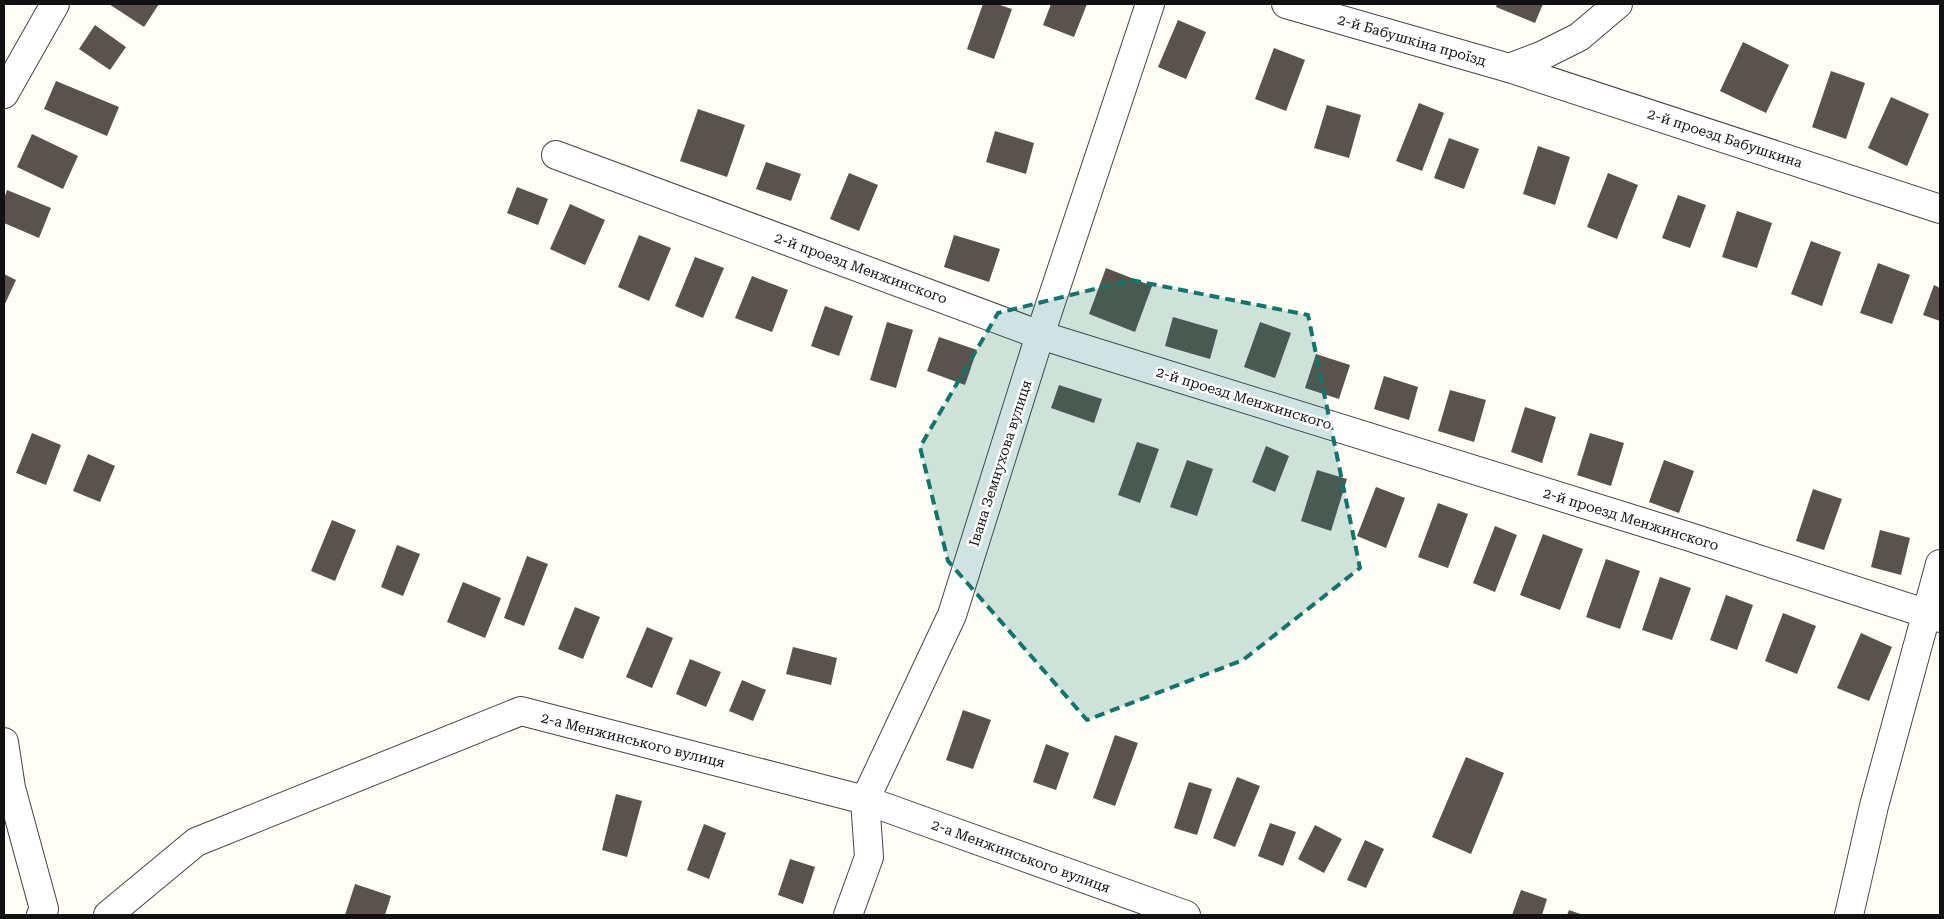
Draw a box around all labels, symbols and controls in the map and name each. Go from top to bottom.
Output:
street label: 2-й Бабушкіна проїзд [1336,11,1488,69]
street label: 2-й проезд Бабушкина [1646,105,1805,171]
street label: 2-й проезд Менжинского [772,229,950,307]
street label: 2-й проезд Менжинского [1154,364,1334,432]
street label: Івана Земнухова вулиця [966,378,1034,548]
street label: 2-й проезд Менжинского [1541,485,1721,553]
street label: 2-а Менжинського вулиця [539,709,727,771]
street label: 2-а Менжинського вулиця [930,816,1112,896]

